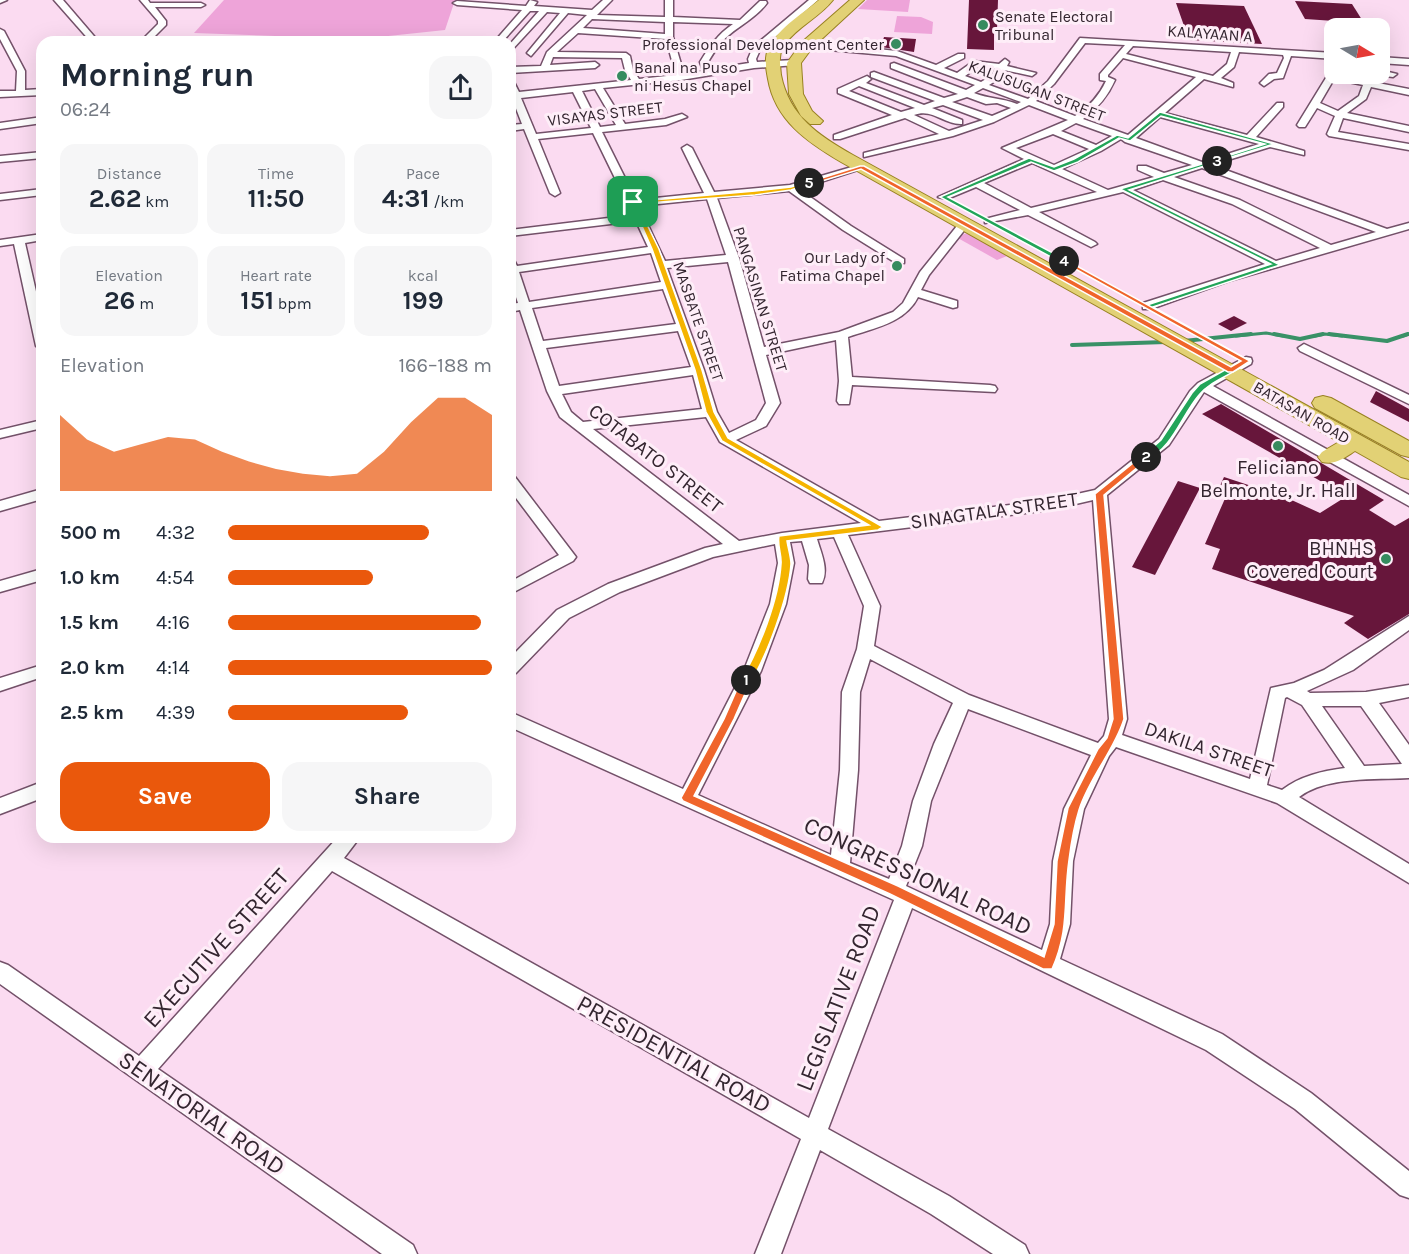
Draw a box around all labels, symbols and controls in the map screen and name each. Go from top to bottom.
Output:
place label: Senate Electoral Tribunal [995,7,1113,44]
marker: Senate Electoral Tribunal [976,18,990,32]
north arrow [1324,18,1390,84]
map controls [1324,18,1390,84]
street label: KALAYAAN A [1167,21,1253,46]
place label: Professional Development Center [642,35,884,54]
marker: Professional Development Center [889,37,903,51]
text: Morning run [60,56,254,94]
button: share [429,56,492,119]
street label: KALUSUGAN STREET [966,56,1108,125]
place label: Banal na Puso ni Hesus Chapel [634,58,752,95]
marker: Banal na Puso ni Hesus Chapel [615,69,629,83]
street label: VISAYAS STREET [546,97,664,130]
text: 06:24 [60,98,111,121]
pin: 3 [1202,146,1232,176]
text: 3 [1212,151,1222,170]
text: Distance [97,164,161,183]
text: Time [258,164,294,183]
text: Pace [406,164,440,183]
pin: 5 [794,168,824,198]
text: 5 [804,173,814,192]
pin [607,176,658,227]
text: 2.62 [89,183,142,214]
text: 11:50 [247,183,305,214]
text: 4:31 [382,183,430,214]
icon: arrive [616,185,649,218]
text: km [142,192,169,211]
text: /km [430,192,464,211]
street label: PANGASINAN STREET [729,224,792,374]
pin: 4 [1049,246,1079,276]
place label: Our Lady of Fatima Chapel [780,248,886,285]
text: 4 [1059,251,1069,270]
street label: MASBATE STREET [669,259,728,383]
marker: Our Lady of Fatima Chapel [890,259,904,273]
text: Elevation [95,266,163,285]
text: Heart rate [240,266,312,285]
text: kcal [408,266,438,285]
text: 26 [104,285,135,316]
text: 151 [240,285,274,316]
text: 199 [403,285,444,316]
text: m [135,294,154,313]
text: bpm [274,294,312,313]
text: Elevation [60,354,145,377]
text: 166–188 m [398,354,492,377]
street label: BATASAN ROAD [1250,377,1353,448]
street label: COTABATO STREET [584,399,727,518]
marker: Feliciano Belmonte, Jr. Hall [1271,439,1285,453]
pin: 2 [1131,442,1161,472]
text: 2 [1141,447,1151,466]
place label: Feliciano Belmonte, Jr. Hall [1200,456,1356,502]
street label: SINAGTALA STREET [909,487,1079,534]
text: 500 m [60,521,121,544]
text: 4:32 [156,521,195,544]
place label: BHNHS Covered Court [1246,537,1374,583]
marker: BHNHS Covered Court [1379,552,1393,566]
text: 1.0 km [60,566,120,589]
text: 4:54 [156,566,194,589]
text: 1.5 km [60,611,119,634]
text: 4:16 [156,611,190,634]
text: 2.0 km [60,656,125,679]
text: 4:14 [156,656,190,679]
pin: 1 [731,665,761,695]
text: 1 [743,670,749,689]
text: 2.5 km [60,701,124,724]
text: 4:39 [156,701,195,724]
street label: DAKILA STREET [1141,717,1276,782]
button: Save [60,762,270,831]
button: Share [282,762,492,831]
street label: CONGRESSIONAL ROAD [799,811,1037,941]
street label: EXECUTIVE STREET [137,863,295,1033]
street label: LEGISLATIVE ROAD [790,901,886,1095]
street label: PRESIDENTIAL ROAD [572,989,776,1119]
street label: SENATORIAL ROAD [113,1045,291,1181]

